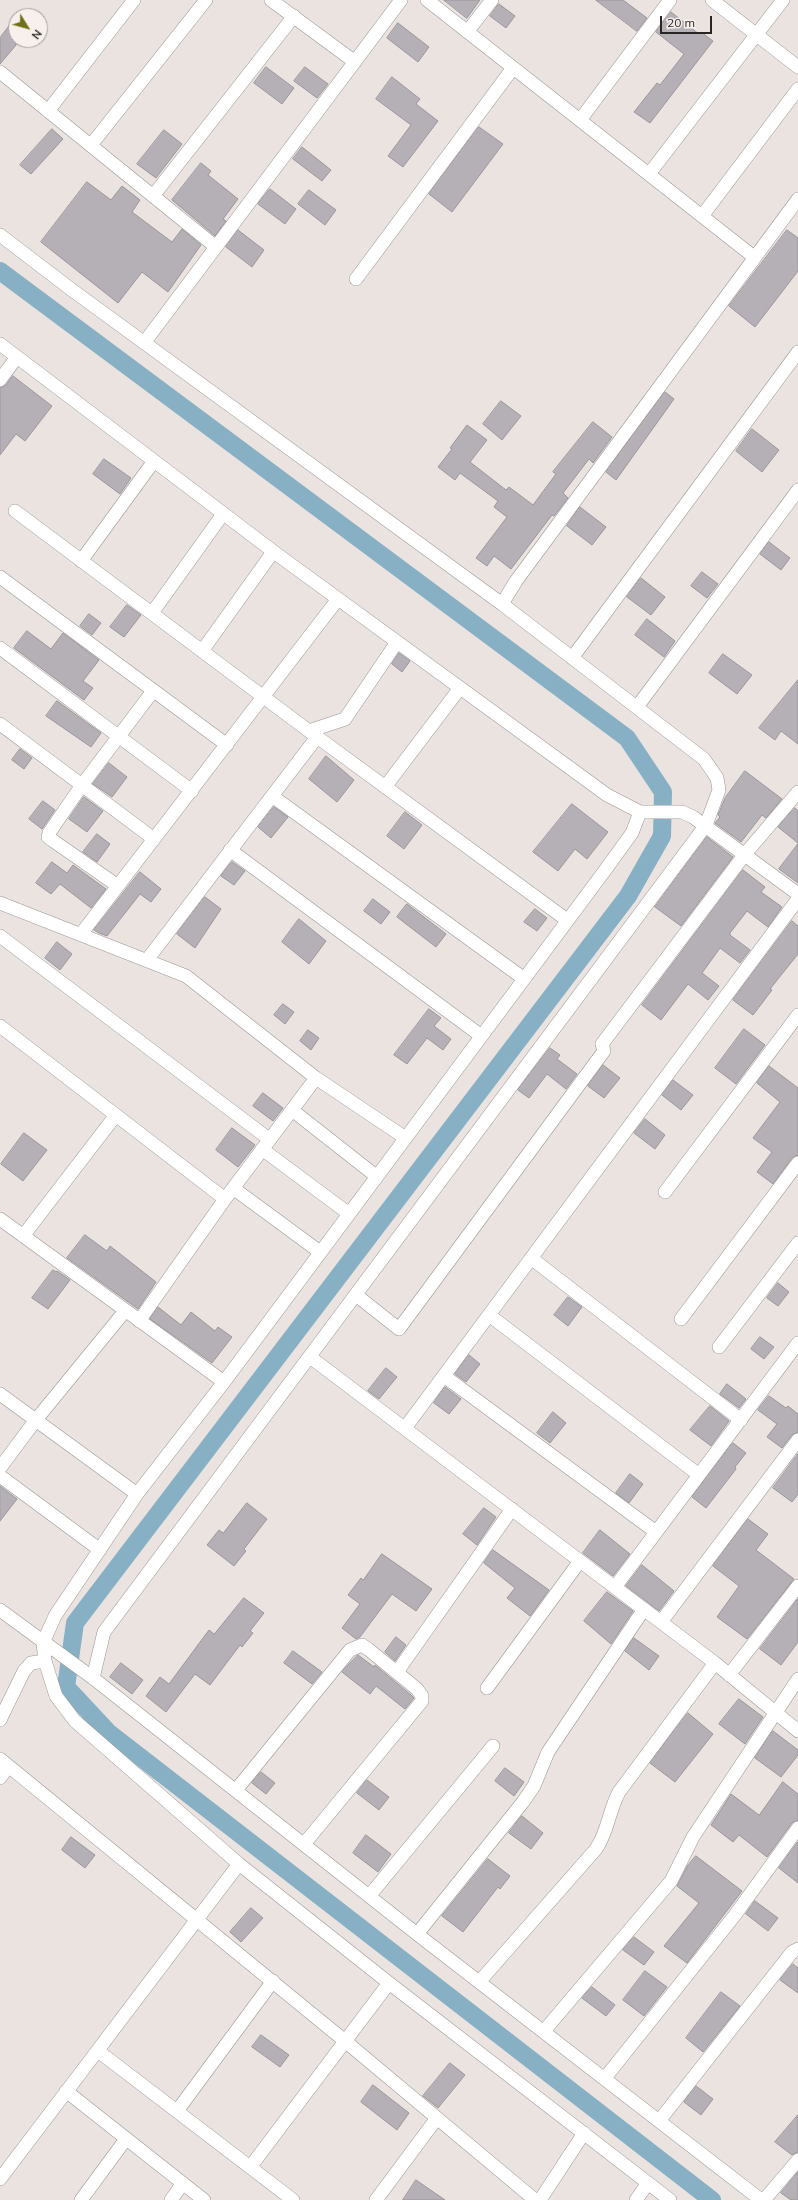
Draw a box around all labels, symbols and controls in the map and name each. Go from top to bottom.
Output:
north arrow [8,8,48,48]
scale bar [662,8,714,34]
text: 20 m [667,15,695,30]
text: N [29,27,45,42]

